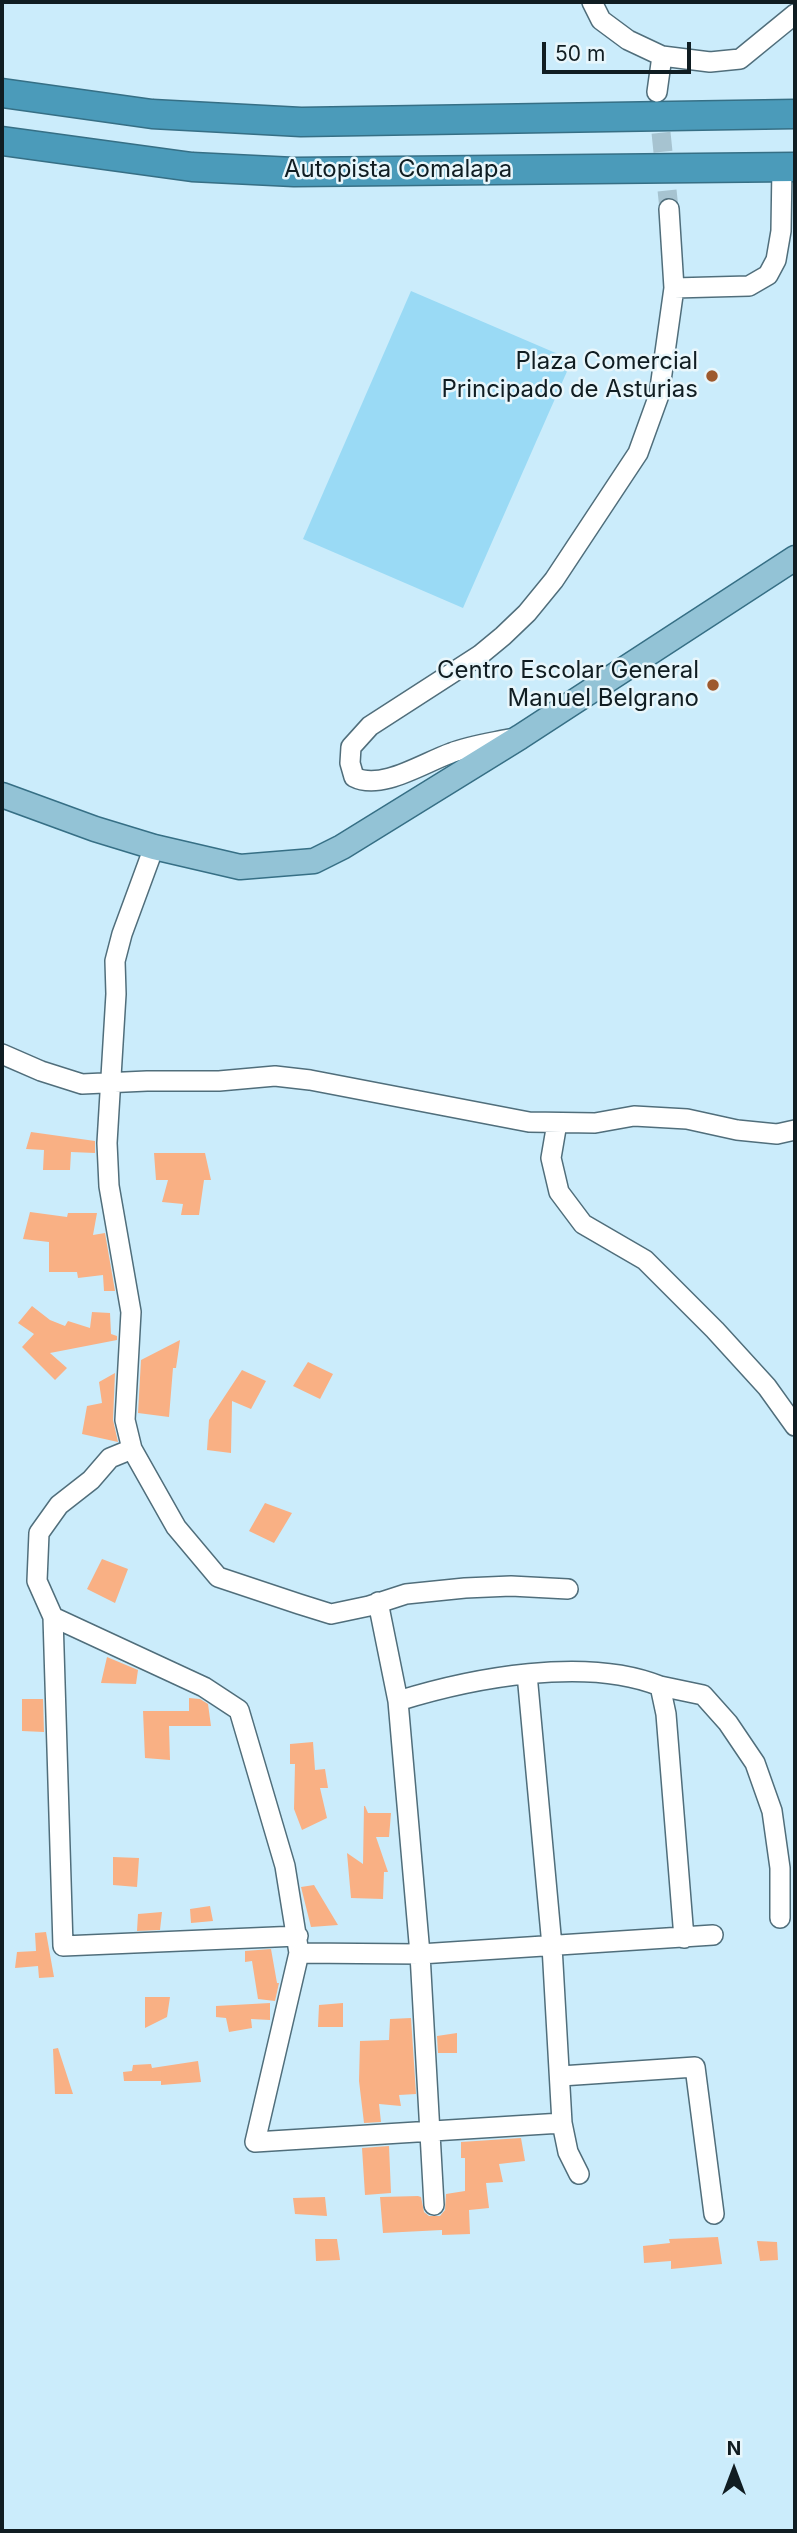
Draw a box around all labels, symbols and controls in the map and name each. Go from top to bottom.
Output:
scale bar [545,28,694,72]
text: 50 m [555,41,605,66]
street label: Autopista Comalapa [284,156,512,184]
place label: Plaza Comercial Principado de Asturias [441,348,698,404]
marker: Plaza Comercial Principado de Asturias [704,368,720,384]
place label: Centro Escolar General Manuel Belgrano [437,657,699,713]
marker: Centro Escolar General Manuel Belgrano [705,677,721,693]
north arrow [699,2435,769,2505]
text: N [727,2437,741,2460]

